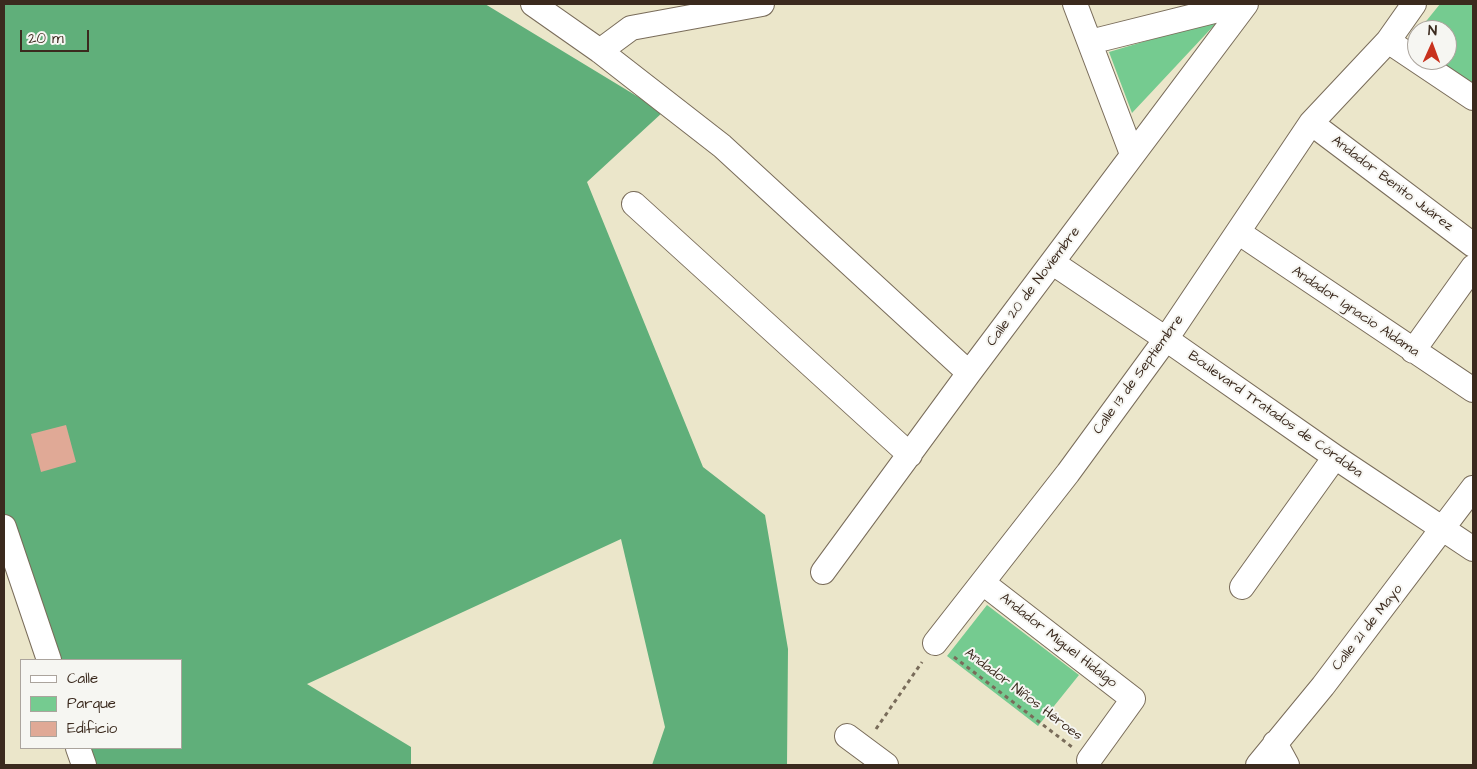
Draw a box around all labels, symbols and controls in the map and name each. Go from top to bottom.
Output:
scale bar [22,20,91,52]
north arrow [1407,20,1457,70]
text: N [1428,21,1437,41]
text: 20 m [28,28,64,49]
street label: Andador Benito Juárez [1328,133,1456,235]
street label: Calle 20 de Noviembre [984,224,1084,350]
street label: Andador Ignacio Aldama [1288,263,1422,361]
street label: Calle 13 de Septiembre [1090,312,1188,438]
street label: Boulevard Tratados de Córdoba [1184,348,1366,482]
street label: Calle 21 de Mayo [1329,582,1407,674]
street label: Andador Miguel Hidalgo [996,590,1120,692]
street label: Andador Niños Héroes [961,645,1085,745]
legend [20,659,182,749]
text: Calle [67,668,98,689]
text: Parque [67,693,116,714]
text: Edificio [67,718,117,739]

